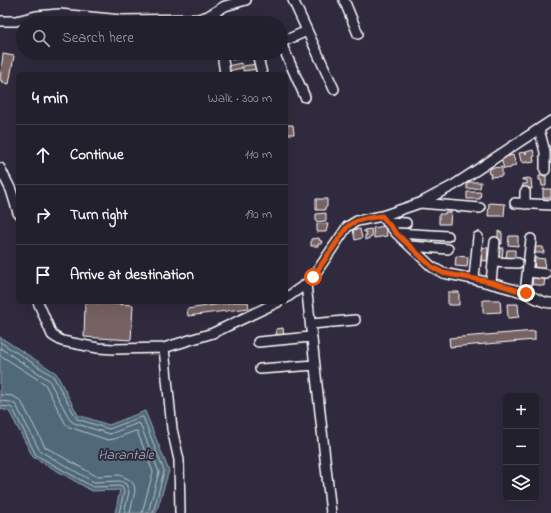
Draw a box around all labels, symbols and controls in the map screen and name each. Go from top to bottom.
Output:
search box [16,16,288,60]
icon: search [30,27,52,49]
text: Search here [62,27,134,49]
text: 4 min [32,86,68,111]
text: Walk · 300 m [208,89,272,108]
icon: ahead [32,144,54,166]
text: Continue [70,144,124,166]
text: 110 m [245,145,272,164]
icon: right [32,204,54,226]
text: Turn right [70,204,128,226]
text: 190 m [245,205,272,224]
icon: arrive [32,264,54,286]
text: Arrive at destination [70,264,194,286]
route start [304,268,322,286]
route end [517,284,535,302]
map controls [503,393,539,501]
button: + [503,393,539,429]
button: − [503,429,539,465]
water label: Harantale [98,445,154,466]
button: layers [503,465,539,501]

